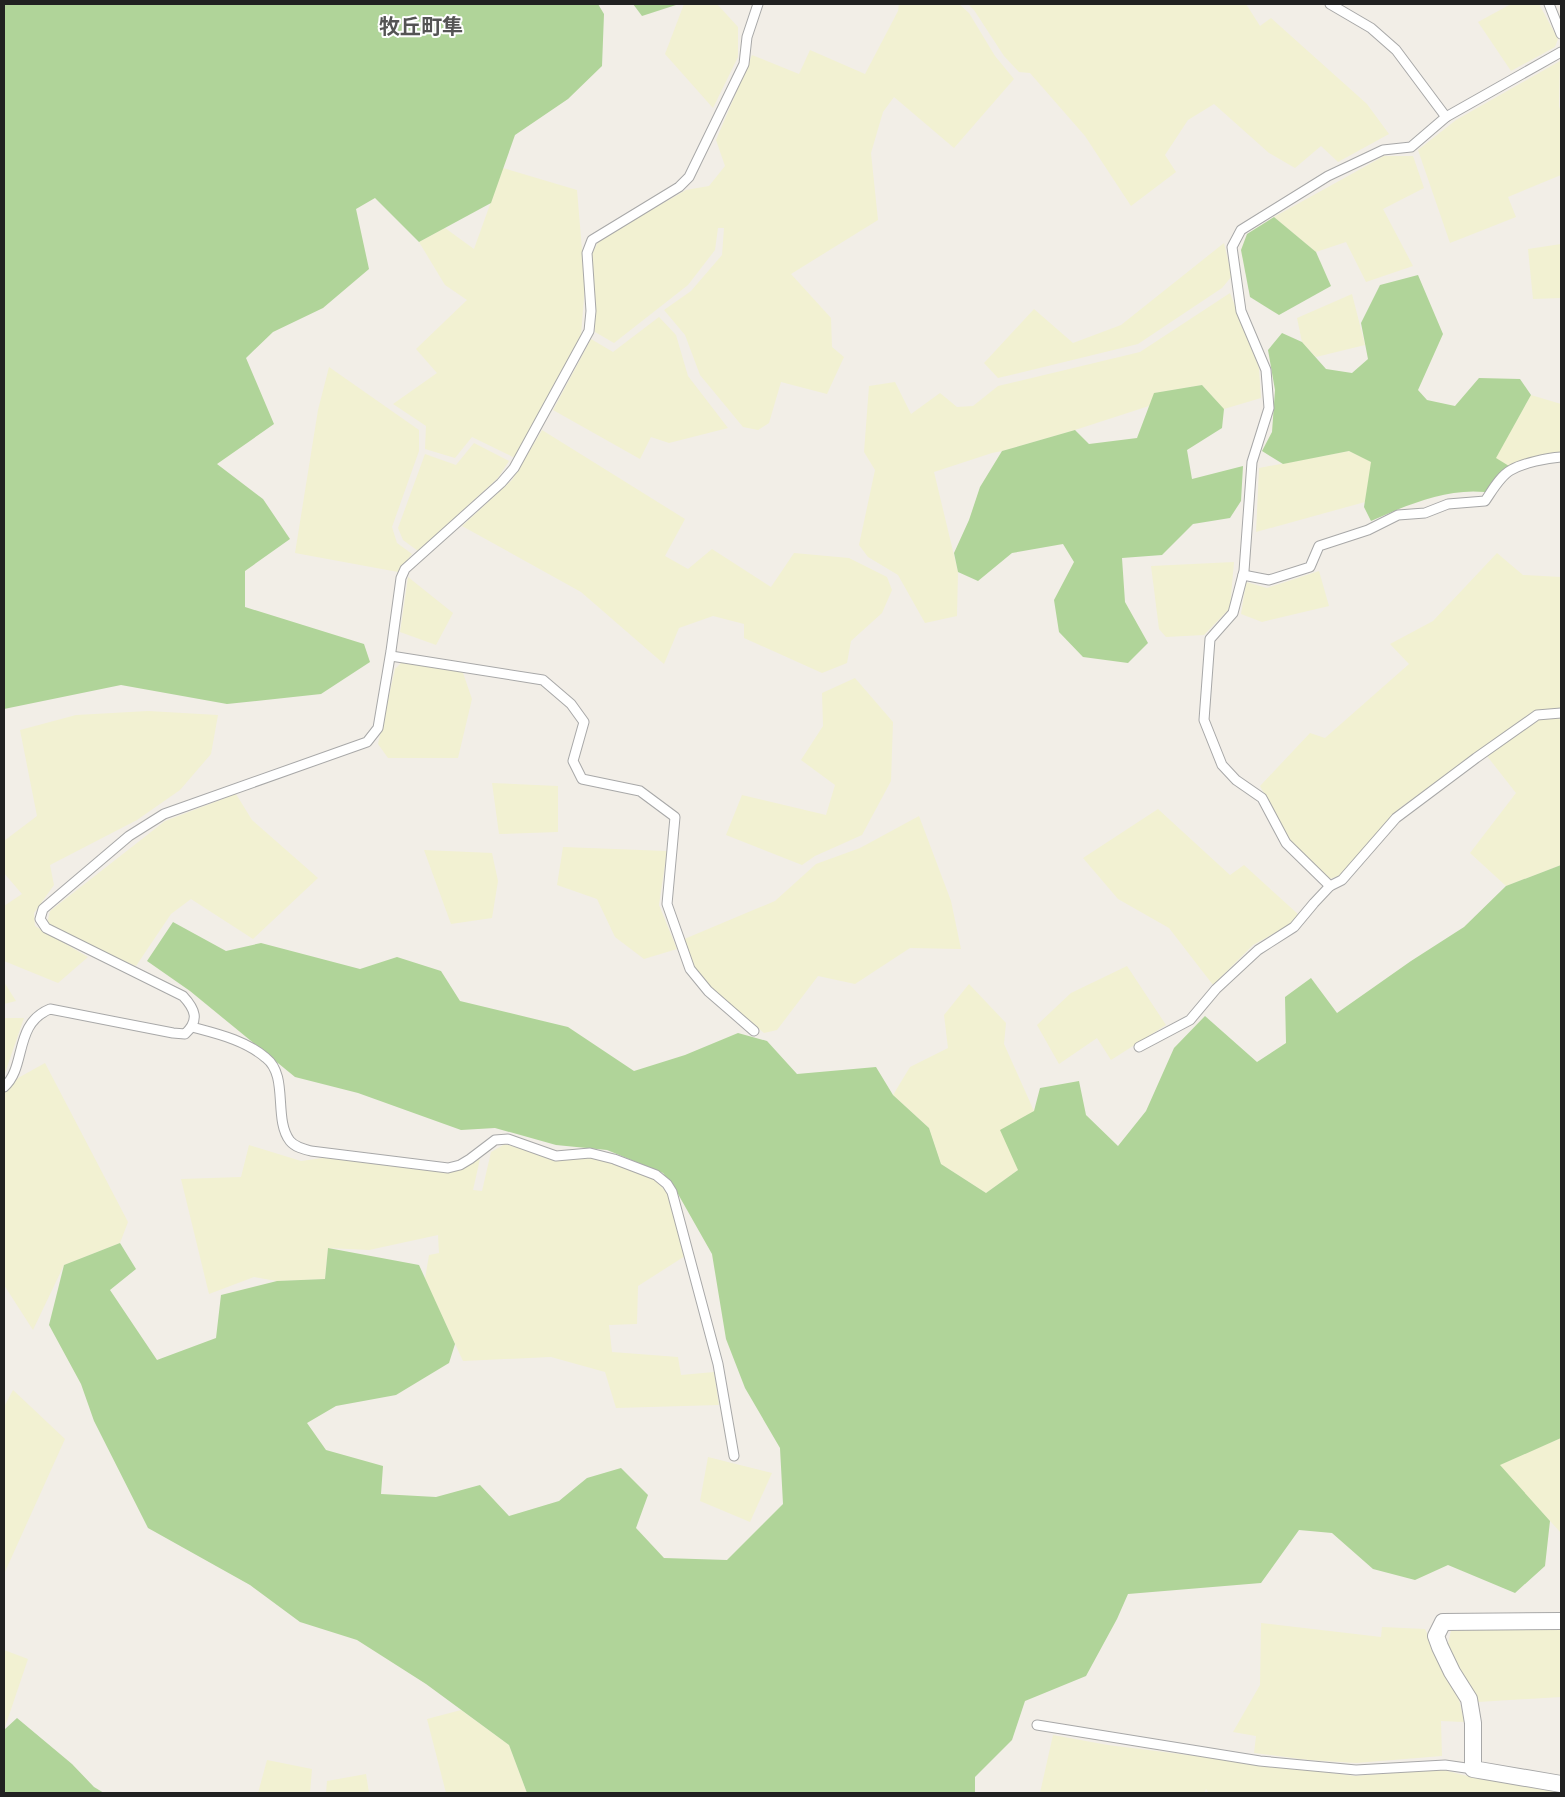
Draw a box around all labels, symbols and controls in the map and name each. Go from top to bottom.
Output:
district label: 牧丘町隼 [379,13,463,38]

